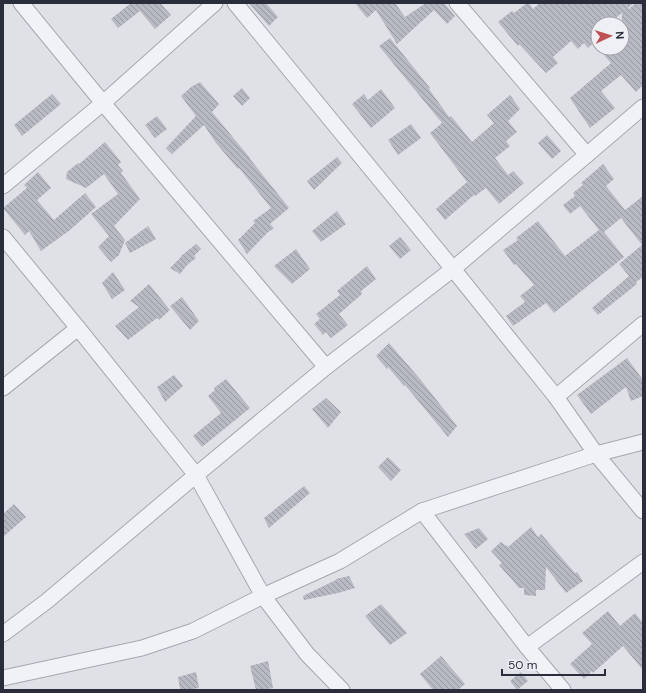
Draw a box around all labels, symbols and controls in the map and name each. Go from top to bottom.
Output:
north arrow [590,16,630,56]
text: N [613,31,627,40]
scale bar [502,651,605,677]
text: 50 m [508,657,537,673]

